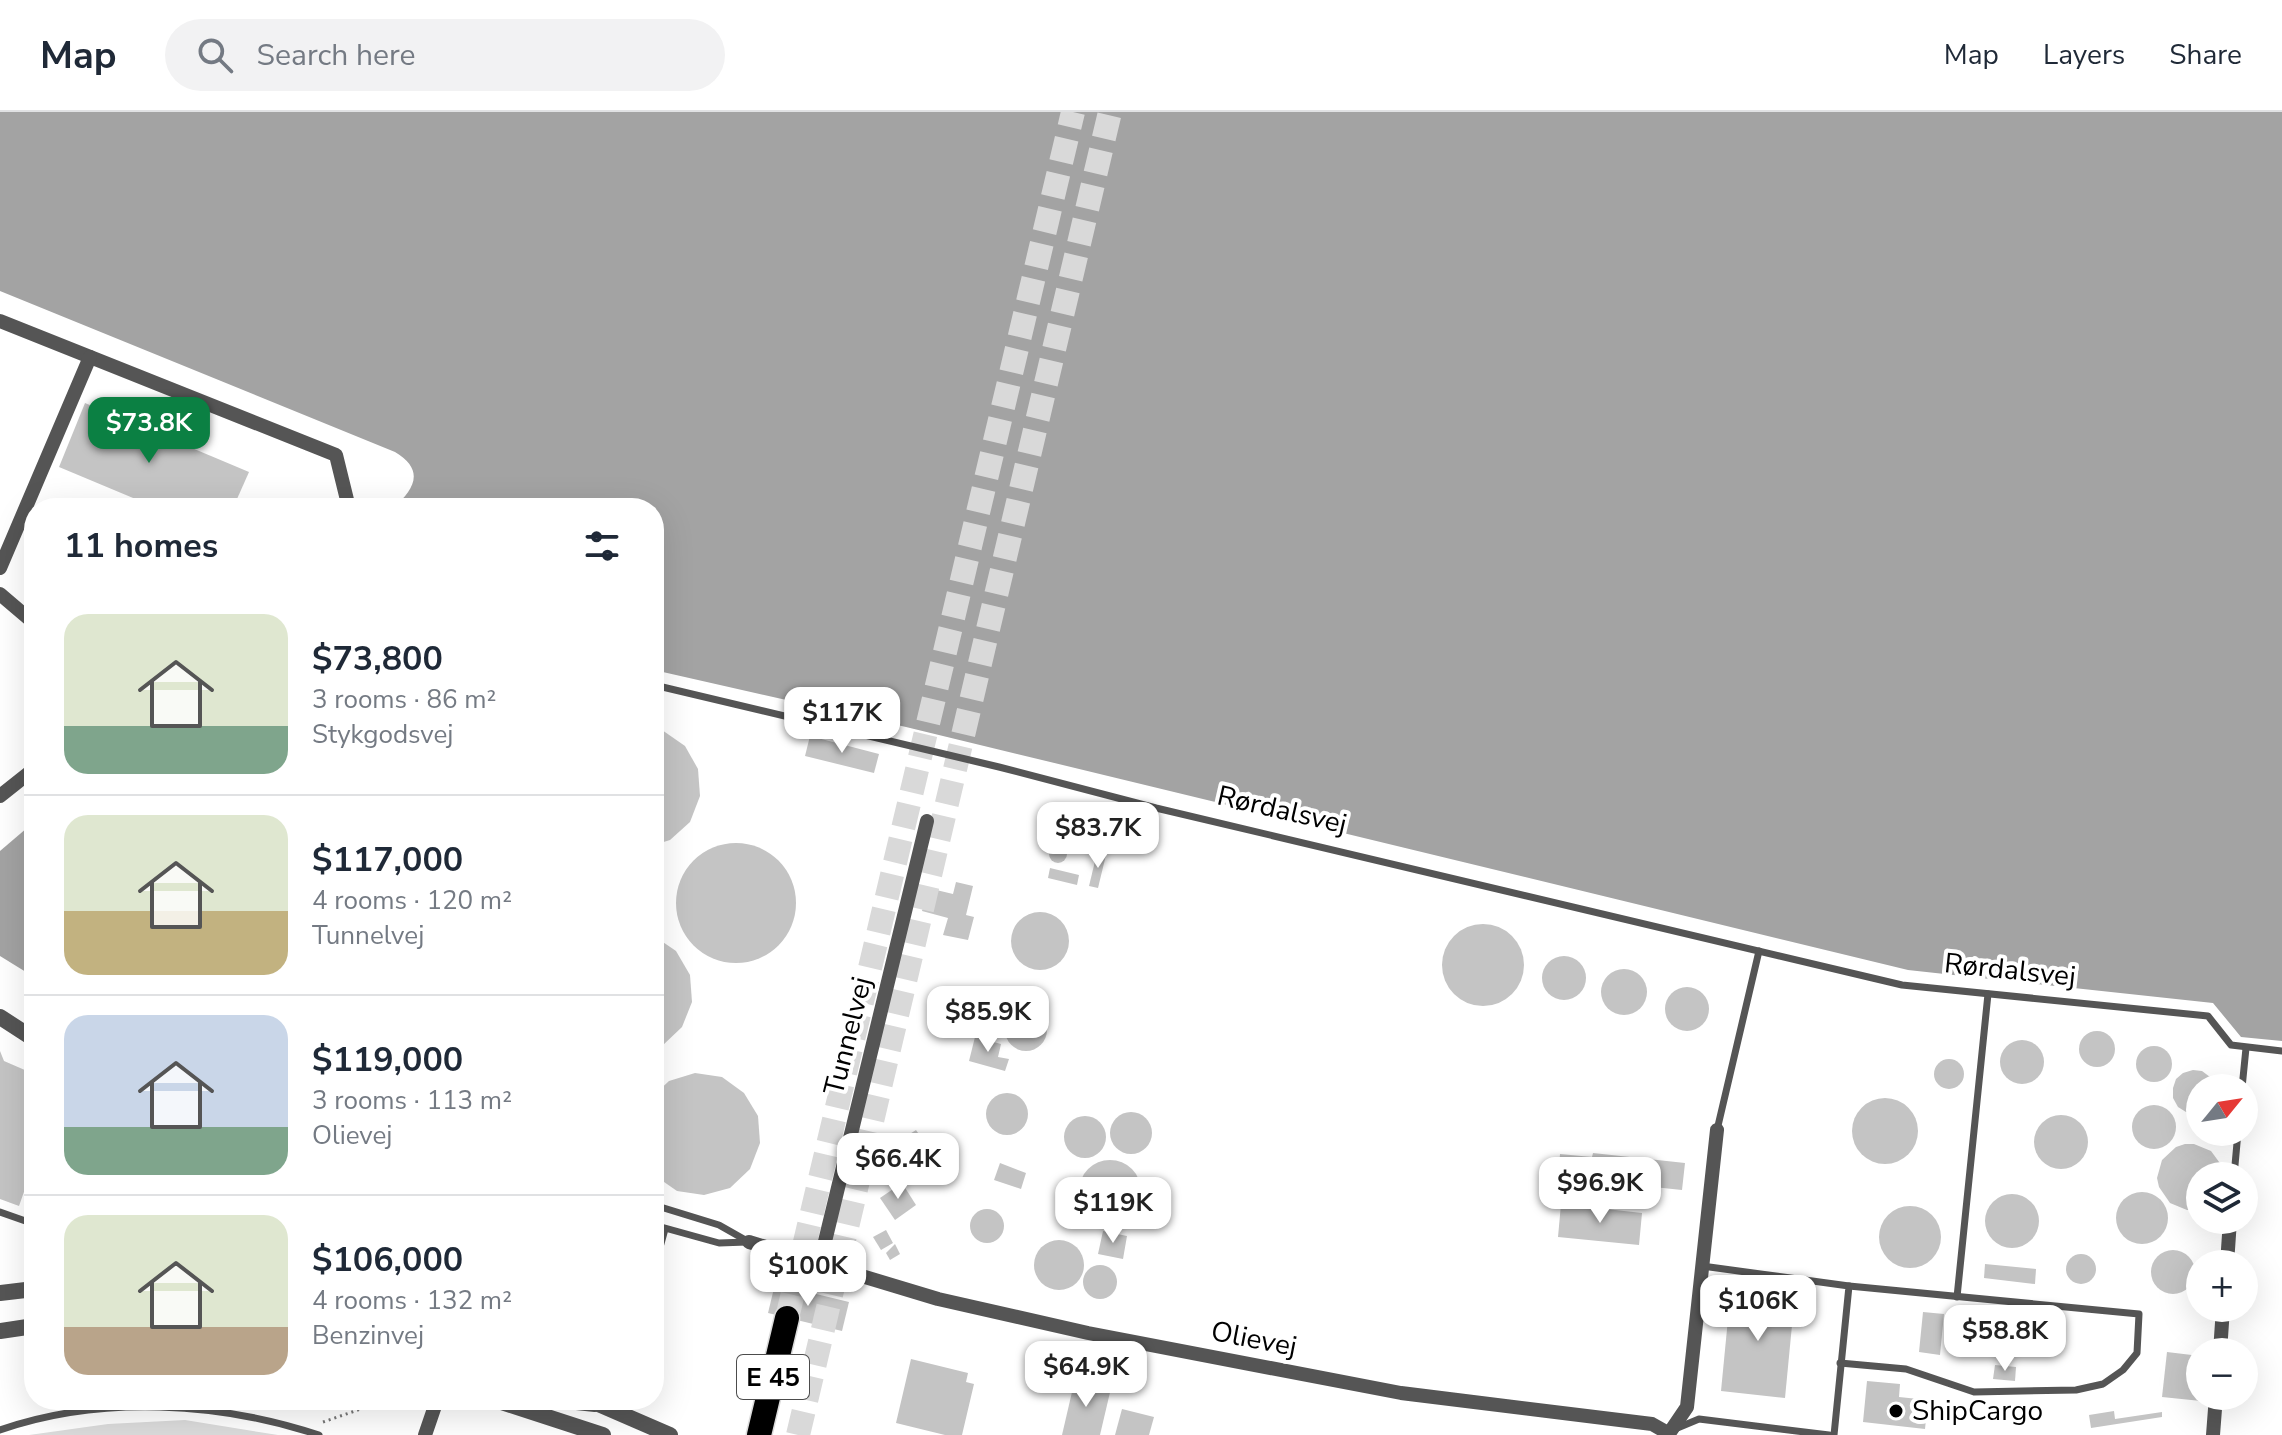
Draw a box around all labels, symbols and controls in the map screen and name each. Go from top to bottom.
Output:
search box [165,19,725,91]
text: Map [40,30,117,81]
icon: search [193,33,237,77]
text: Search here [257,35,416,76]
text: Map [1944,36,1999,74]
text: Layers [2043,36,2125,74]
text: Share [2169,36,2242,74]
pin: $73.8K [84,397,214,465]
text: $73.8K [106,405,192,440]
text: 11 homes [64,523,218,569]
icon: filters [580,524,624,568]
text: $73,800 [312,636,443,682]
icon: home [128,646,224,742]
text: 3 rooms · 86 m² [312,682,496,717]
pin: $117K [786,687,898,755]
text: $117K [802,695,882,730]
text: Stykgodsvej [312,717,454,752]
street label: Rørdalsvej [1213,777,1351,843]
pin: $83.7K [1033,802,1163,870]
text: $83.7K [1055,810,1141,845]
text: $117,000 [312,837,463,883]
icon: home [128,847,224,943]
text: 4 rooms · 120 m² [312,883,512,918]
text: Tunnelvej [312,918,424,953]
street label: Rørdalsvej [1942,944,2078,996]
street label: Tunnelvej [815,973,881,1099]
pin: $85.9K [923,986,1053,1054]
text: $85.9K [945,994,1031,1029]
text: $119,000 [312,1037,463,1083]
icon: home [128,1047,224,1143]
north arrow [2186,1074,2258,1146]
map controls [2186,1074,2258,1410]
text: 3 rooms · 113 m² [312,1083,512,1118]
text: Olievej [312,1118,393,1153]
pin: $66.4K [833,1133,963,1201]
text: $66.4K [855,1141,941,1176]
pin: $96.9K [1535,1157,1665,1225]
button: layers [2186,1162,2258,1234]
text: $96.9K [1557,1165,1643,1200]
pin: $119K [1057,1177,1169,1245]
text: $119K [1073,1185,1153,1220]
text: $106,000 [312,1237,463,1283]
pin: $100K [752,1240,864,1308]
icon: home [128,1247,224,1343]
text: $100K [768,1248,848,1283]
button: + [2186,1250,2258,1322]
pin: $106K [1702,1275,1814,1343]
text: 4 rooms · 132 m² [312,1283,512,1318]
text: $106K [1718,1283,1798,1318]
pin: $58.8K [1940,1305,2070,1373]
street label: Olievej [1208,1312,1300,1366]
text: $58.8K [1962,1313,2048,1348]
text: Benzinvej [312,1318,424,1353]
button: − [2186,1338,2258,1410]
pin: $64.9K [1021,1341,1151,1409]
text: $64.9K [1043,1349,1129,1384]
road number: E 45 [737,1355,809,1399]
place label: ShipCargo [1912,1392,2043,1430]
marker: ShipCargo [1887,1402,1905,1420]

